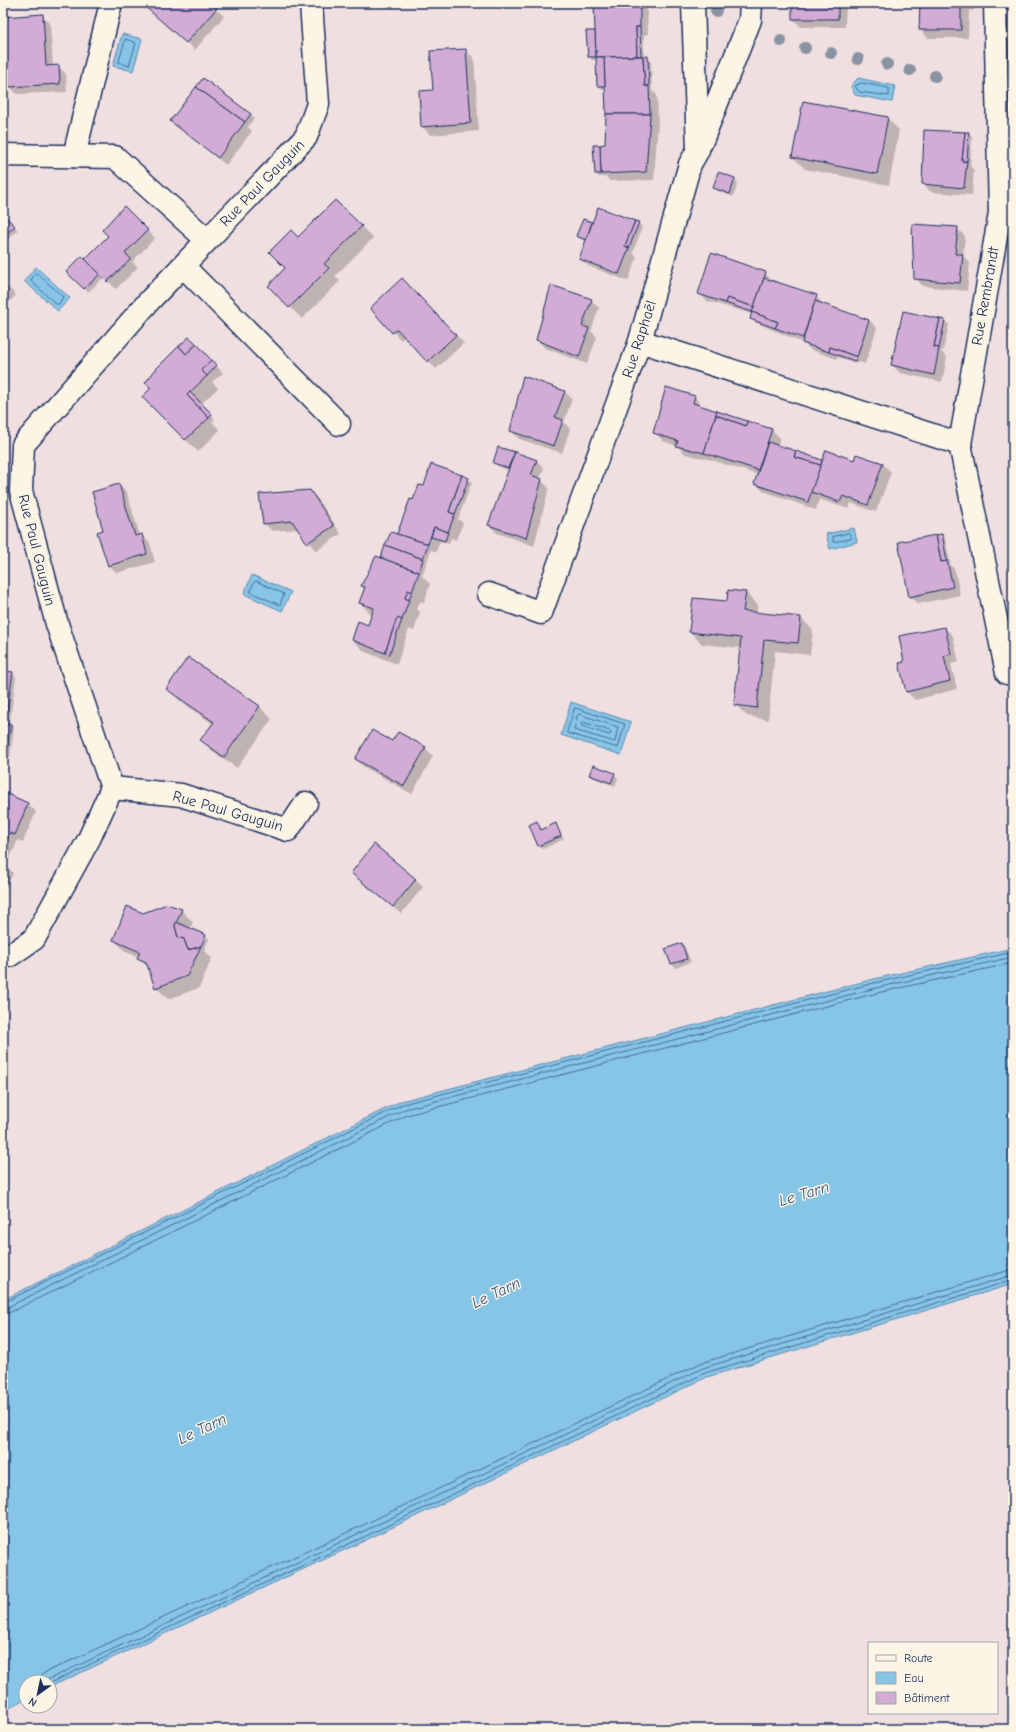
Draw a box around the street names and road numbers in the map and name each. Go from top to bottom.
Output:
street label: Rue Paul Gauguin [216,136,308,230]
street label: Rue Rembrandt [967,245,1003,347]
street label: Rue Raphaël [618,298,660,380]
street label: Rue Paul Gauguin [14,492,60,608]
street label: Rue Paul Gauguin [171,787,285,835]

